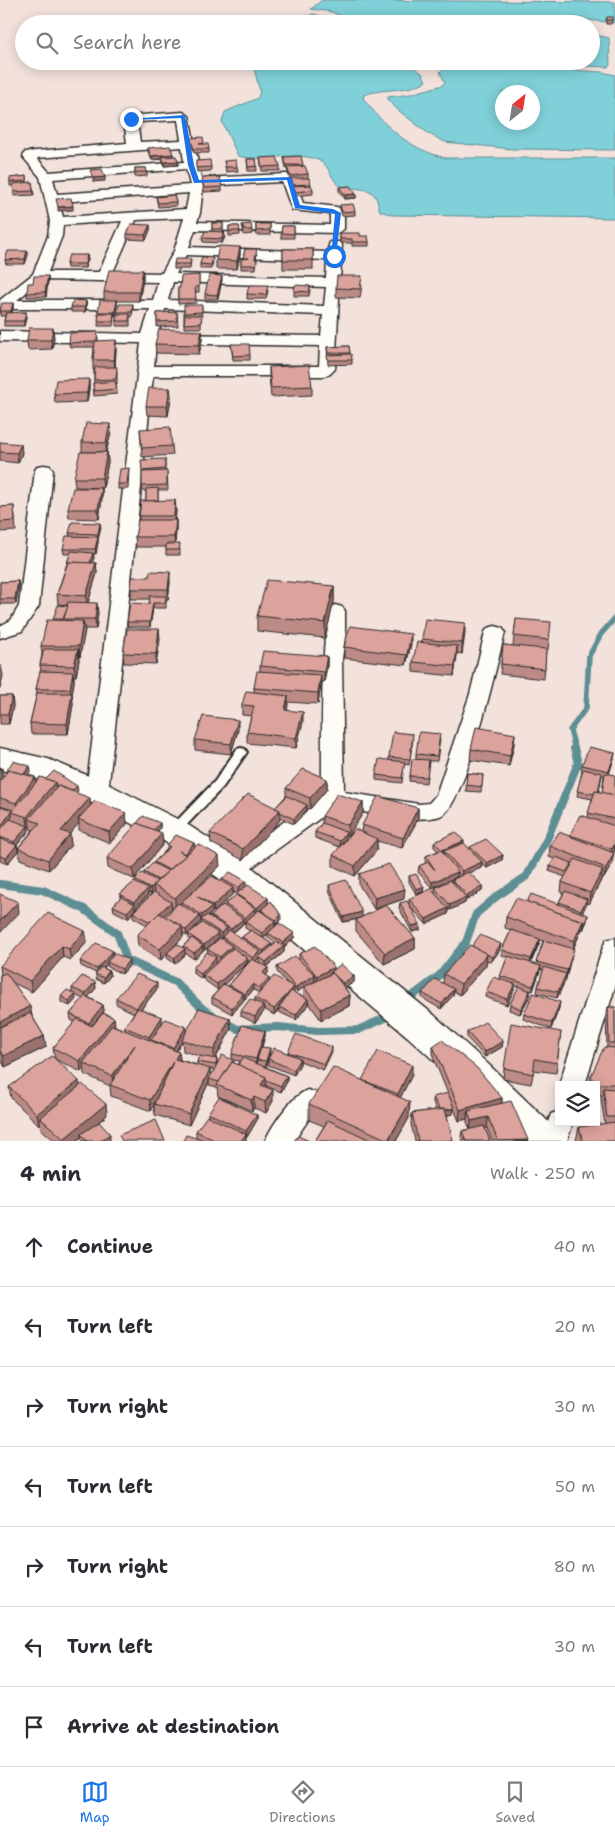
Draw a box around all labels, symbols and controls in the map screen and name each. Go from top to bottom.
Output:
search box [15,15,600,70]
icon: search [33,29,61,57]
text: Search here [73,30,182,55]
north arrow [495,85,540,130]
route end [120,108,143,131]
route start [323,245,346,268]
map controls [555,1081,600,1126]
button: layers [555,1081,600,1126]
text: 4 min [20,1160,81,1188]
text: Walk · 250 m [490,1163,595,1184]
icon: ahead [20,1233,48,1261]
text: Continue [67,1234,153,1259]
text: 40 m [553,1236,595,1257]
icon: left [20,1313,48,1341]
text: Turn left [67,1314,153,1339]
text: 20 m [554,1316,595,1337]
icon: right [20,1393,48,1421]
text: Turn right [67,1394,168,1419]
text: 30 m [554,1396,595,1417]
icon: left [20,1473,48,1501]
text: Turn left [67,1474,153,1499]
text: 50 m [555,1476,595,1497]
icon: right [20,1553,48,1581]
text: Turn right [67,1554,168,1579]
text: 80 m [554,1556,595,1577]
icon: left [20,1633,48,1661]
text: Turn left [67,1634,153,1659]
text: 30 m [554,1636,595,1657]
icon: arrive [20,1713,48,1741]
text: Arrive at destination [67,1714,279,1739]
tab: Map [80,1778,110,1826]
tab: Directions [269,1778,336,1826]
tab: Saved [496,1778,535,1826]

